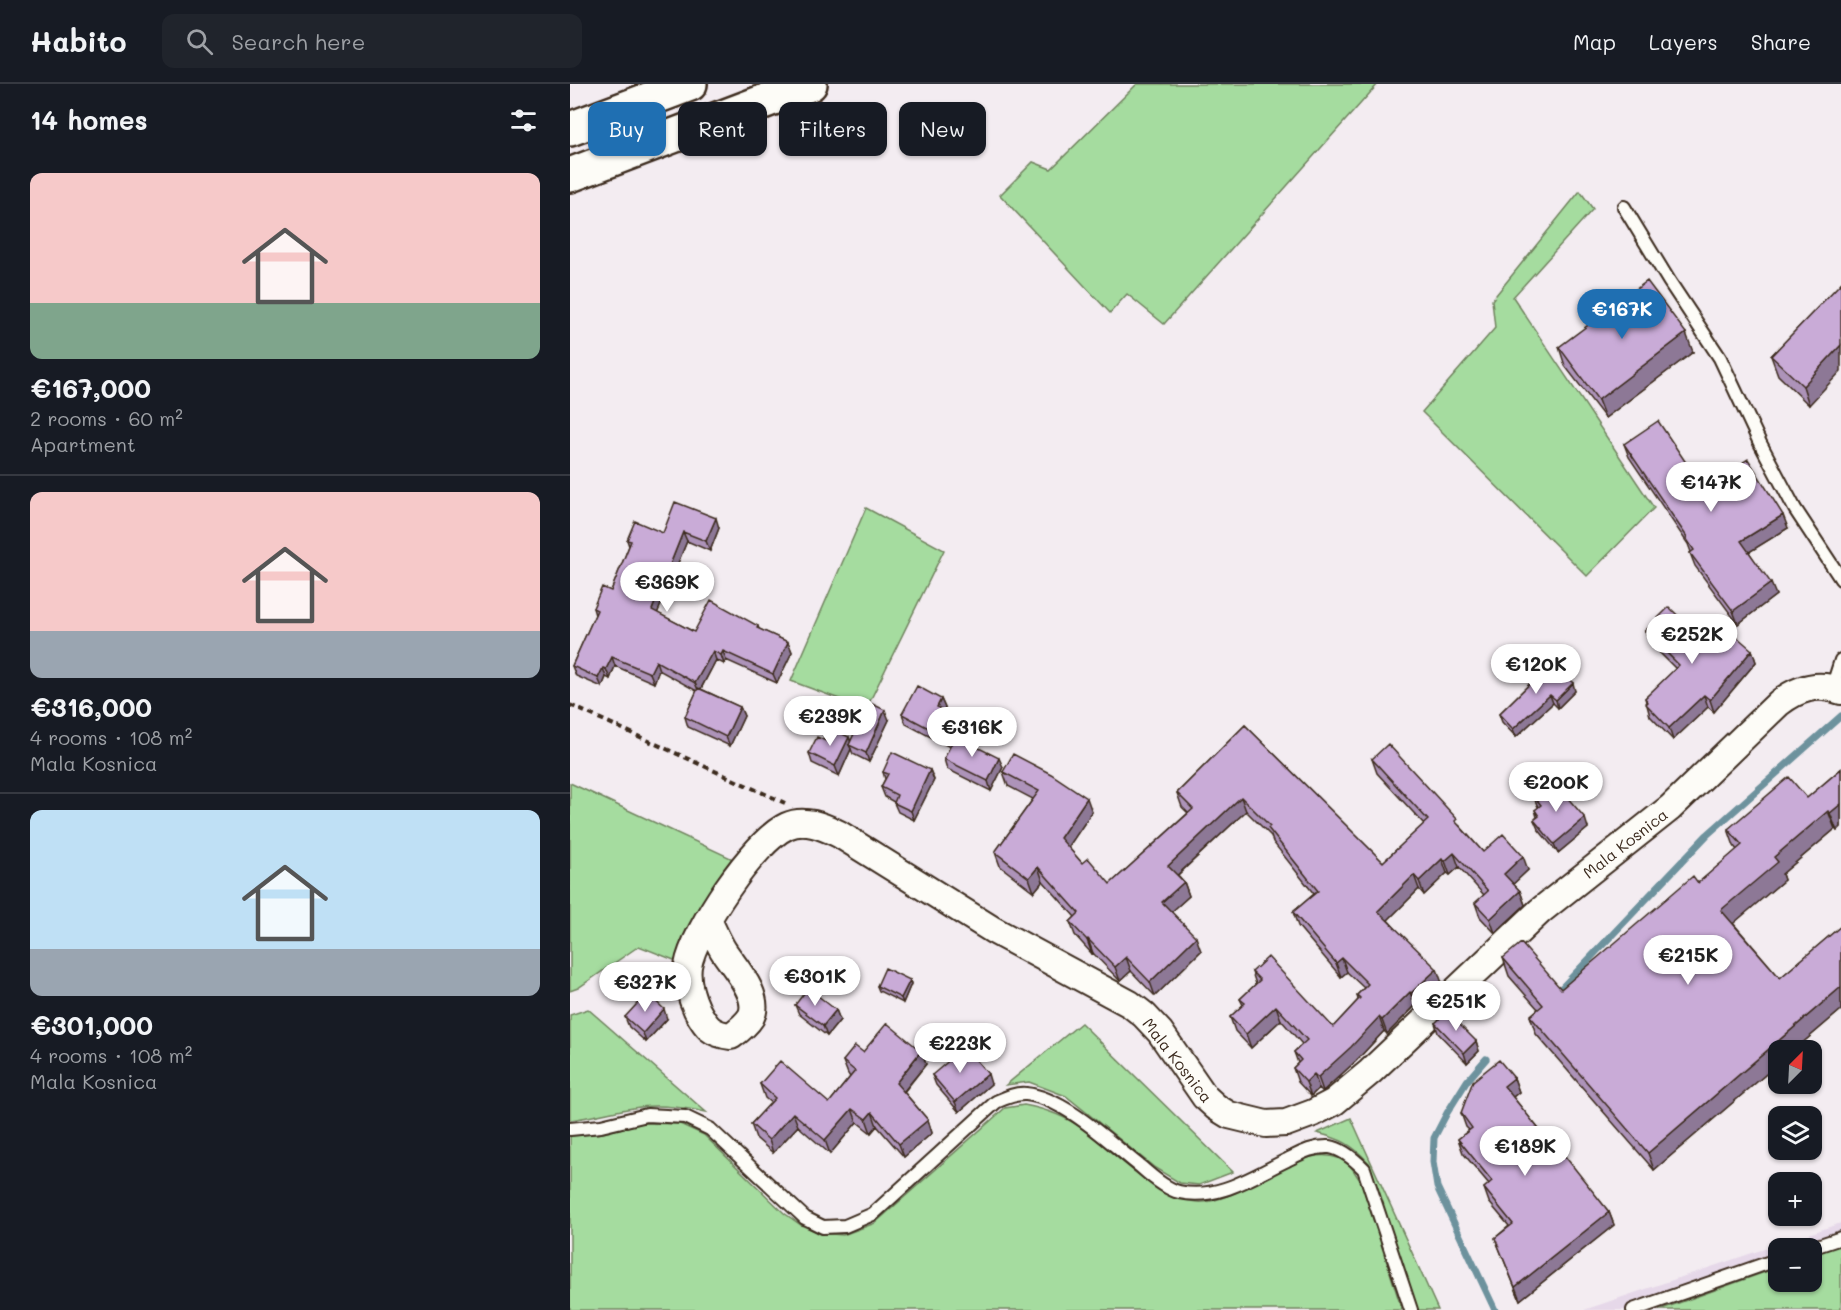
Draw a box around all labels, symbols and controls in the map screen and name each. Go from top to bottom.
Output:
search box [162,14,582,68]
text: Habito [30,23,126,59]
icon: search [183,25,216,58]
text: Search here [231,27,365,56]
text: Map [1573,28,1616,55]
text: Layers [1649,28,1718,55]
text: Share [1751,28,1811,55]
chip: Buy [588,102,666,156]
chip: Rent [678,102,767,156]
chip: Filters [779,102,887,156]
chip: New [899,102,986,156]
text: 14 homes [30,103,148,137]
icon: filters [507,104,540,137]
icon: home [231,212,339,320]
pin: €167K [1580,289,1664,340]
text: €167K [1591,295,1653,321]
text: €167,000 [30,371,151,405]
text: 2 rooms · 60 m² [30,405,183,431]
text: Apartment [30,431,136,457]
pin: €147K [1669,462,1753,513]
text: €147K [1680,468,1742,494]
icon: home [231,531,339,639]
pin: €369K [625,562,709,613]
text: €369K [634,568,700,594]
pin: €252K [1650,614,1734,665]
text: €252K [1660,620,1724,646]
pin: €120K [1494,644,1578,695]
text: €120K [1505,650,1567,676]
text: €316,000 [30,690,152,724]
pin: €239K [788,696,872,747]
text: €239K [798,702,862,728]
pin: €316K [930,707,1014,758]
text: €316K [941,713,1003,739]
text: 4 rooms · 108 m² [30,724,192,750]
text: Mala Kosnica [30,750,157,776]
pin: €200K [1514,762,1598,813]
text: €200K [1523,768,1589,794]
street label: Mala Kosnica [1578,803,1672,883]
icon: home [231,849,339,957]
pin: €215K [1646,935,1730,986]
text: €215K [1657,941,1719,967]
pin: €301K [773,956,857,1007]
pin: €327K [603,962,687,1013]
text: €301K [783,962,847,988]
text: €327K [613,968,677,994]
pin: €251K [1414,981,1498,1032]
text: €251K [1425,987,1487,1013]
text: €301,000 [30,1008,153,1042]
street label: Mala Kosnica [1138,1013,1218,1107]
pin: €223K [918,1023,1002,1074]
text: €223K [928,1029,992,1055]
north arrow [1768,1040,1822,1094]
map controls [1768,1040,1822,1292]
text: 4 rooms · 108 m² [30,1042,192,1068]
text: Mala Kosnica [30,1068,157,1094]
button: layers [1768,1106,1822,1160]
pin: €189K [1483,1126,1567,1177]
text: €189K [1494,1132,1556,1158]
button: + [1768,1172,1822,1226]
button: − [1768,1238,1822,1292]

